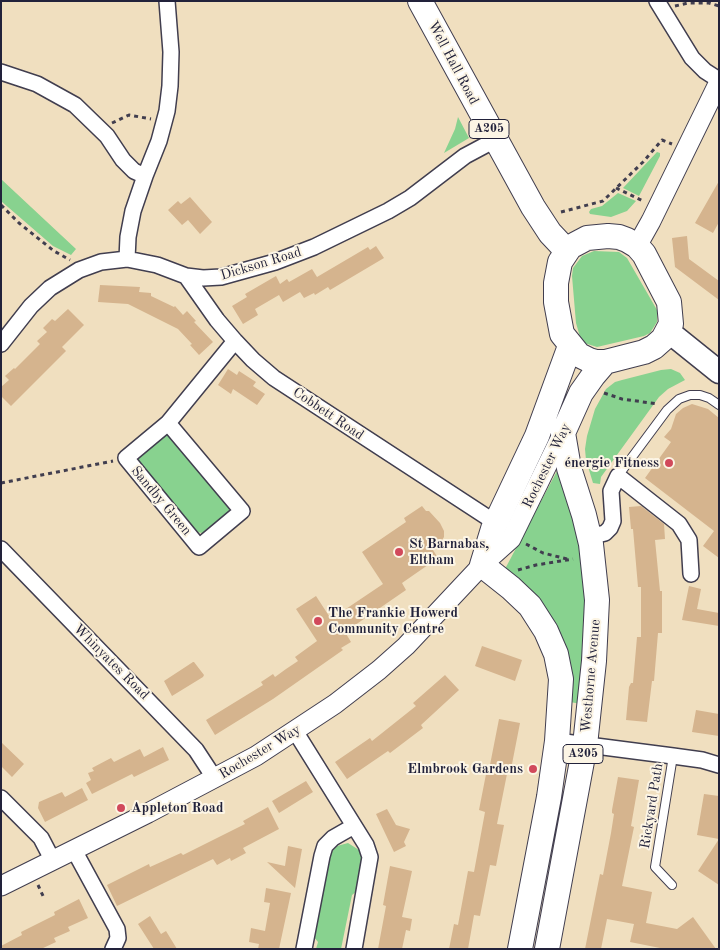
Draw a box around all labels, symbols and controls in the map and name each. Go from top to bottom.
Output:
street label: Well Hall Road [424,18,482,108]
road number: A205 [469,120,509,138]
street label: Dickson Road [218,244,304,284]
street label: Cobbett Road [289,384,367,444]
street label: Rochester Way [519,421,575,511]
place label: énergie Fitness [564,455,659,471]
marker: énergie Fitness [663,457,675,469]
street label: Sandby Green [127,463,195,539]
place label: St Barnabas, Eltham [409,536,489,568]
marker: St Barnabas, Eltham [393,546,405,558]
place label: The Frankie Howerd Community Centre [328,605,458,638]
marker: The Frankie Howerd Community Centre [312,615,324,627]
street label: Westhorne Avenue [578,619,604,733]
street label: Whinyates Road [70,621,152,703]
street label: Rochester Way [216,721,304,783]
road number: A205 [563,744,603,764]
place label: Elmbrook Gardens [407,761,523,777]
street label: Rickyard Path [637,762,667,850]
marker: Elmbrook Gardens [527,763,539,775]
place label: Appleton Road [131,800,223,816]
marker: Appleton Road [115,802,127,814]

